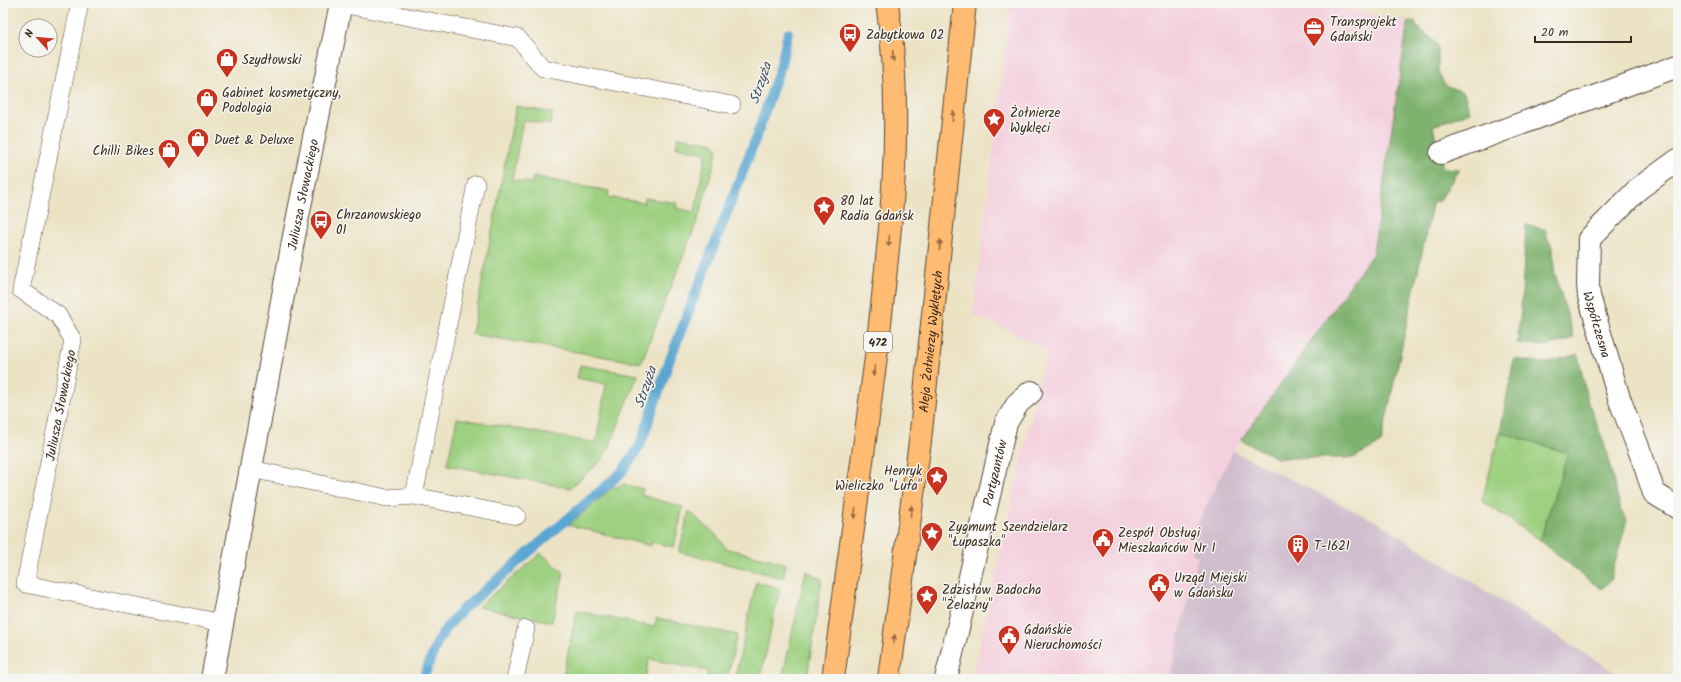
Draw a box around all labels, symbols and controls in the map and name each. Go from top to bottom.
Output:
place label: Transprojekt Gdański [1330,12,1397,48]
office icon: Transprojekt Gdański [1301,15,1327,48]
north arrow [18,18,58,58]
scale bar [1535,18,1631,44]
bus stop icon: Zabytkowa 02 [837,21,863,54]
text: 20 m [1541,23,1569,42]
place label: Zabytkowa 02 [866,25,944,46]
text: N [20,27,40,41]
shop icon: Szydłowski [214,46,240,79]
place label: Szydłowski [242,50,302,71]
one-way arrow [889,50,896,62]
water label: Strzyża [744,58,779,107]
place label: Gabinet kosmetyczny, Podologia [222,83,341,119]
shop icon: Gabinet kosmetyczny, Podologia [194,86,220,119]
place label: Żołnierze Wyklęci [1010,103,1061,139]
place icon: Żołnierze Wyklęci [981,106,1007,139]
one-way arrow [950,110,956,122]
shop icon: Duet & Deluxe [185,126,211,159]
place label: Duet & Deluxe [214,130,294,151]
shop icon: Chilli Bikes [156,137,182,170]
street label: Juliusza Słowackiego [283,137,325,252]
place label: Chilli Bikes [93,141,154,162]
place label: 80 lat Radia Gdańsk [840,191,915,227]
place icon: 80 lat Radia Gdańsk [811,194,837,227]
place label: Chrzanowskiego 01 [336,205,421,241]
bus stop icon: Chrzanowskiego 01 [308,208,334,241]
one-way arrow [885,235,892,247]
one-way arrow [936,239,943,251]
street label: Aleja Żołnierzy Wyklętych [914,270,949,414]
street label: Współczesna [1576,289,1616,361]
road number: 472 [864,332,892,352]
street label: Juliusza Słowackiego [40,348,83,463]
water label: Strzyża [629,362,664,411]
one-way arrow [871,364,877,377]
street label: Partyzantów [978,438,1014,508]
place label: Henryk Wieliczko "Lufa" [835,461,923,497]
place icon: Henryk Wieliczko "Lufa" [924,464,950,497]
one-way arrow [908,505,914,517]
one-way arrow [852,507,858,519]
place label: Zygmunt Szendzielarz "Łupaszka" [948,517,1068,553]
place icon: Zygmunt Szendzielarz "Łupaszka" [919,520,945,553]
place label: Zespół Obsługi Mieszkańców Nr 1 [1118,523,1216,559]
public building icon: Zespół Obsługi Mieszkańców Nr 1 [1090,526,1116,559]
building icon: T-1621 [1285,532,1311,565]
place label: T-1621 [1314,536,1350,557]
place label: Urząd Miejski w Gdańsku [1174,568,1248,604]
public building icon: Urząd Miejski w Gdańsku [1146,571,1172,604]
place label: Zdzisław Badocha "Żelazny" [942,580,1041,616]
place icon: Zdzisław Badocha "Żelazny" [914,583,940,616]
place label: Gdańskie Nieruchomości [1024,620,1103,656]
public building icon: Gdańskie Nieruchomości [996,623,1022,656]
one-way arrow [891,634,897,646]

